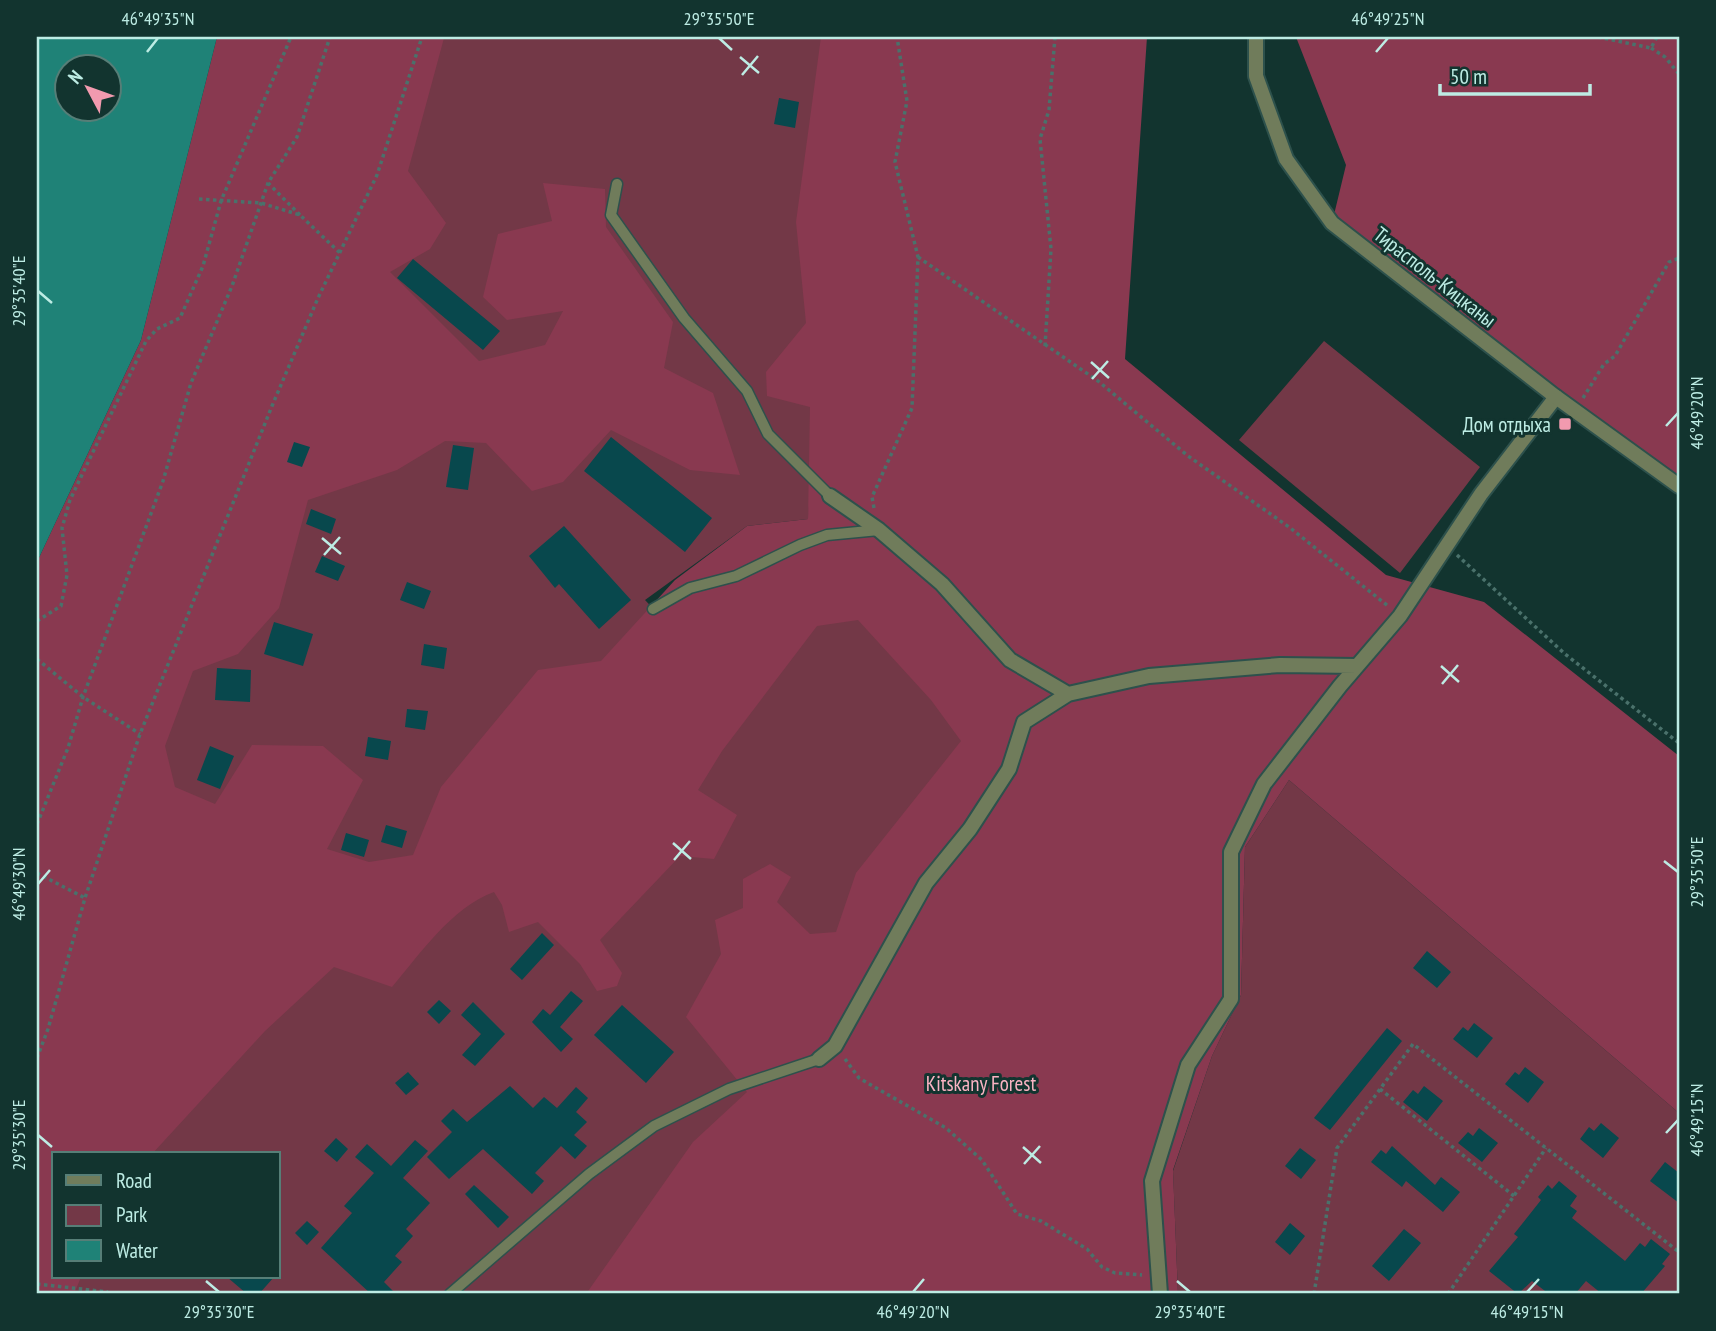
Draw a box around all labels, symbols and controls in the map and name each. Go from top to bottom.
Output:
text: 46°49'35"N [122,7,194,30]
text: 29°35'50"E [684,7,754,30]
text: 46°49'25"N [1352,7,1424,30]
north arrow [52,52,122,122]
scale bar [1440,52,1590,96]
text: 50 m [1450,63,1487,90]
text: N [63,65,88,89]
street label: Тирасполь-Кицканы [1368,221,1502,333]
text: 29°35'40"E [7,256,30,326]
text: 46°49'20"N [1685,377,1708,449]
place label: Дом отдыха [1463,411,1551,438]
marker: Дом отдыха [1557,416,1573,432]
text: 29°35'50"E [1685,837,1708,907]
text: 46°49'30"N [7,848,30,920]
park label: Kitskany Forest [926,1070,1036,1097]
text: 46°49'15"N [1685,1084,1708,1156]
text: 29°35'30"E [7,1100,30,1170]
legend [52,1152,280,1278]
text: Road [116,1167,152,1194]
text: Park [116,1201,147,1228]
text: Water [116,1237,158,1264]
text: 29°35'30"E [184,1300,254,1323]
text: 46°49'20"N [877,1300,949,1323]
text: 29°35'40"E [1155,1300,1225,1323]
text: 46°49'15"N [1491,1300,1563,1323]

